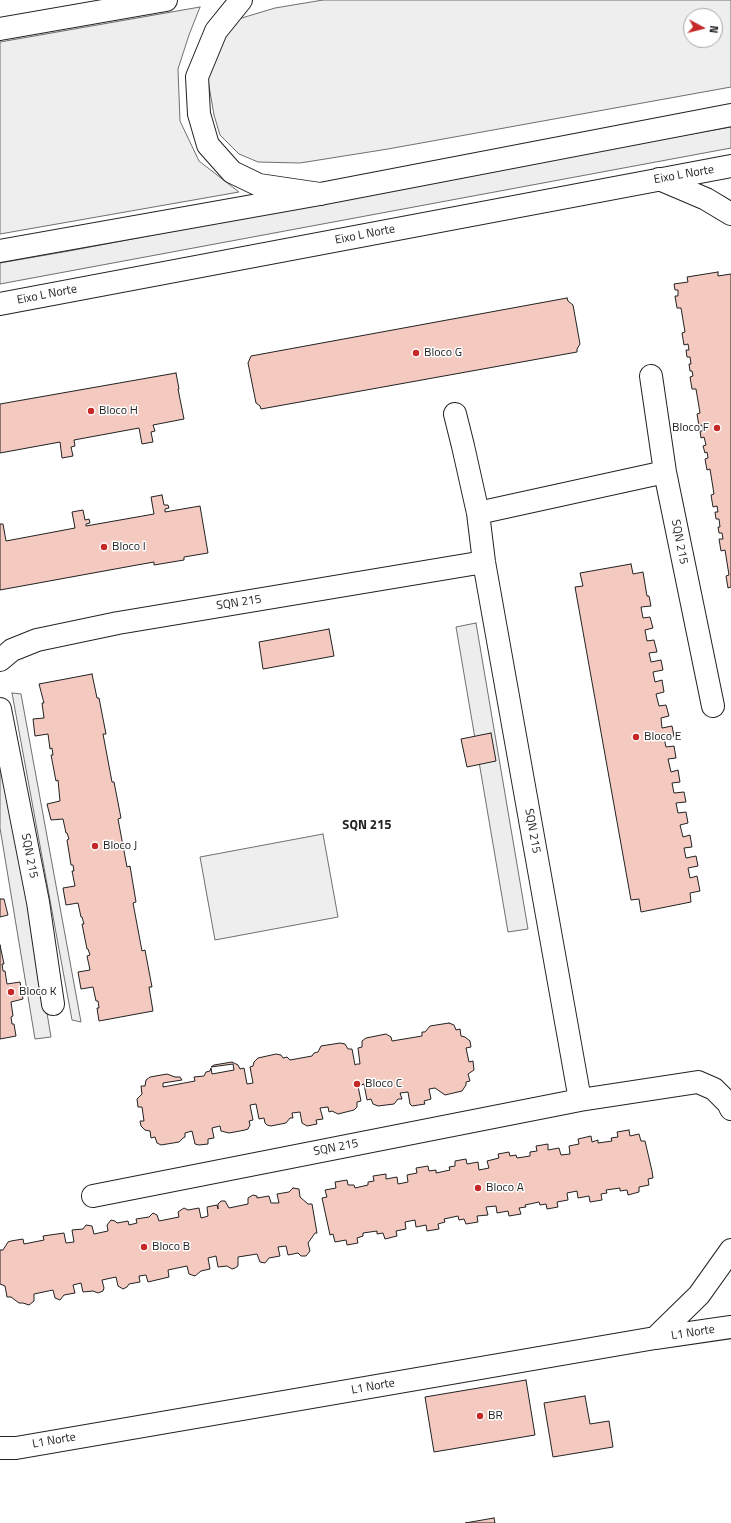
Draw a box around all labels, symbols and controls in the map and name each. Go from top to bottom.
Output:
north arrow [683,8,723,48]
text: N [706,25,722,34]
street label: Eixo L Norte [653,163,715,187]
street label: Eixo L Norte [334,222,396,248]
street label: Eixo L Norte [16,282,78,308]
place label: Bloco G [424,346,462,360]
marker: Bloco G [411,348,421,358]
place label: Bloco H [99,404,138,418]
marker: Bloco H [86,406,96,416]
place label: Bloco F [672,421,709,435]
marker: Bloco F [712,423,722,433]
street label: SQN 215 [668,518,690,566]
place label: Bloco I [112,540,146,554]
marker: Bloco I [99,542,109,552]
street label: SQN 215 [215,592,263,614]
place label: Bloco E [644,730,681,744]
marker: Bloco E [631,732,641,742]
street label: SQN 215 [521,807,543,855]
district label: SQN 215 [342,818,392,834]
street label: SQN 215 [18,832,40,880]
place label: Bloco J [103,839,137,853]
marker: Bloco J [90,841,100,851]
place label: Bloco K [19,985,56,999]
marker: Bloco K [6,987,16,997]
place label: Bloco C [365,1077,402,1091]
marker: Bloco C [352,1079,362,1089]
street label: SQN 215 [312,1137,360,1159]
place label: Bloco A [486,1181,524,1195]
marker: Bloco A [473,1183,483,1193]
place label: Bloco B [152,1240,190,1254]
marker: Bloco B [139,1242,149,1252]
street label: L1 Norte [670,1322,716,1344]
street label: L1 Norte [350,1376,396,1398]
place label: BR [488,1409,503,1423]
marker: BR [475,1411,485,1421]
street label: L1 Norte [31,1430,77,1452]

